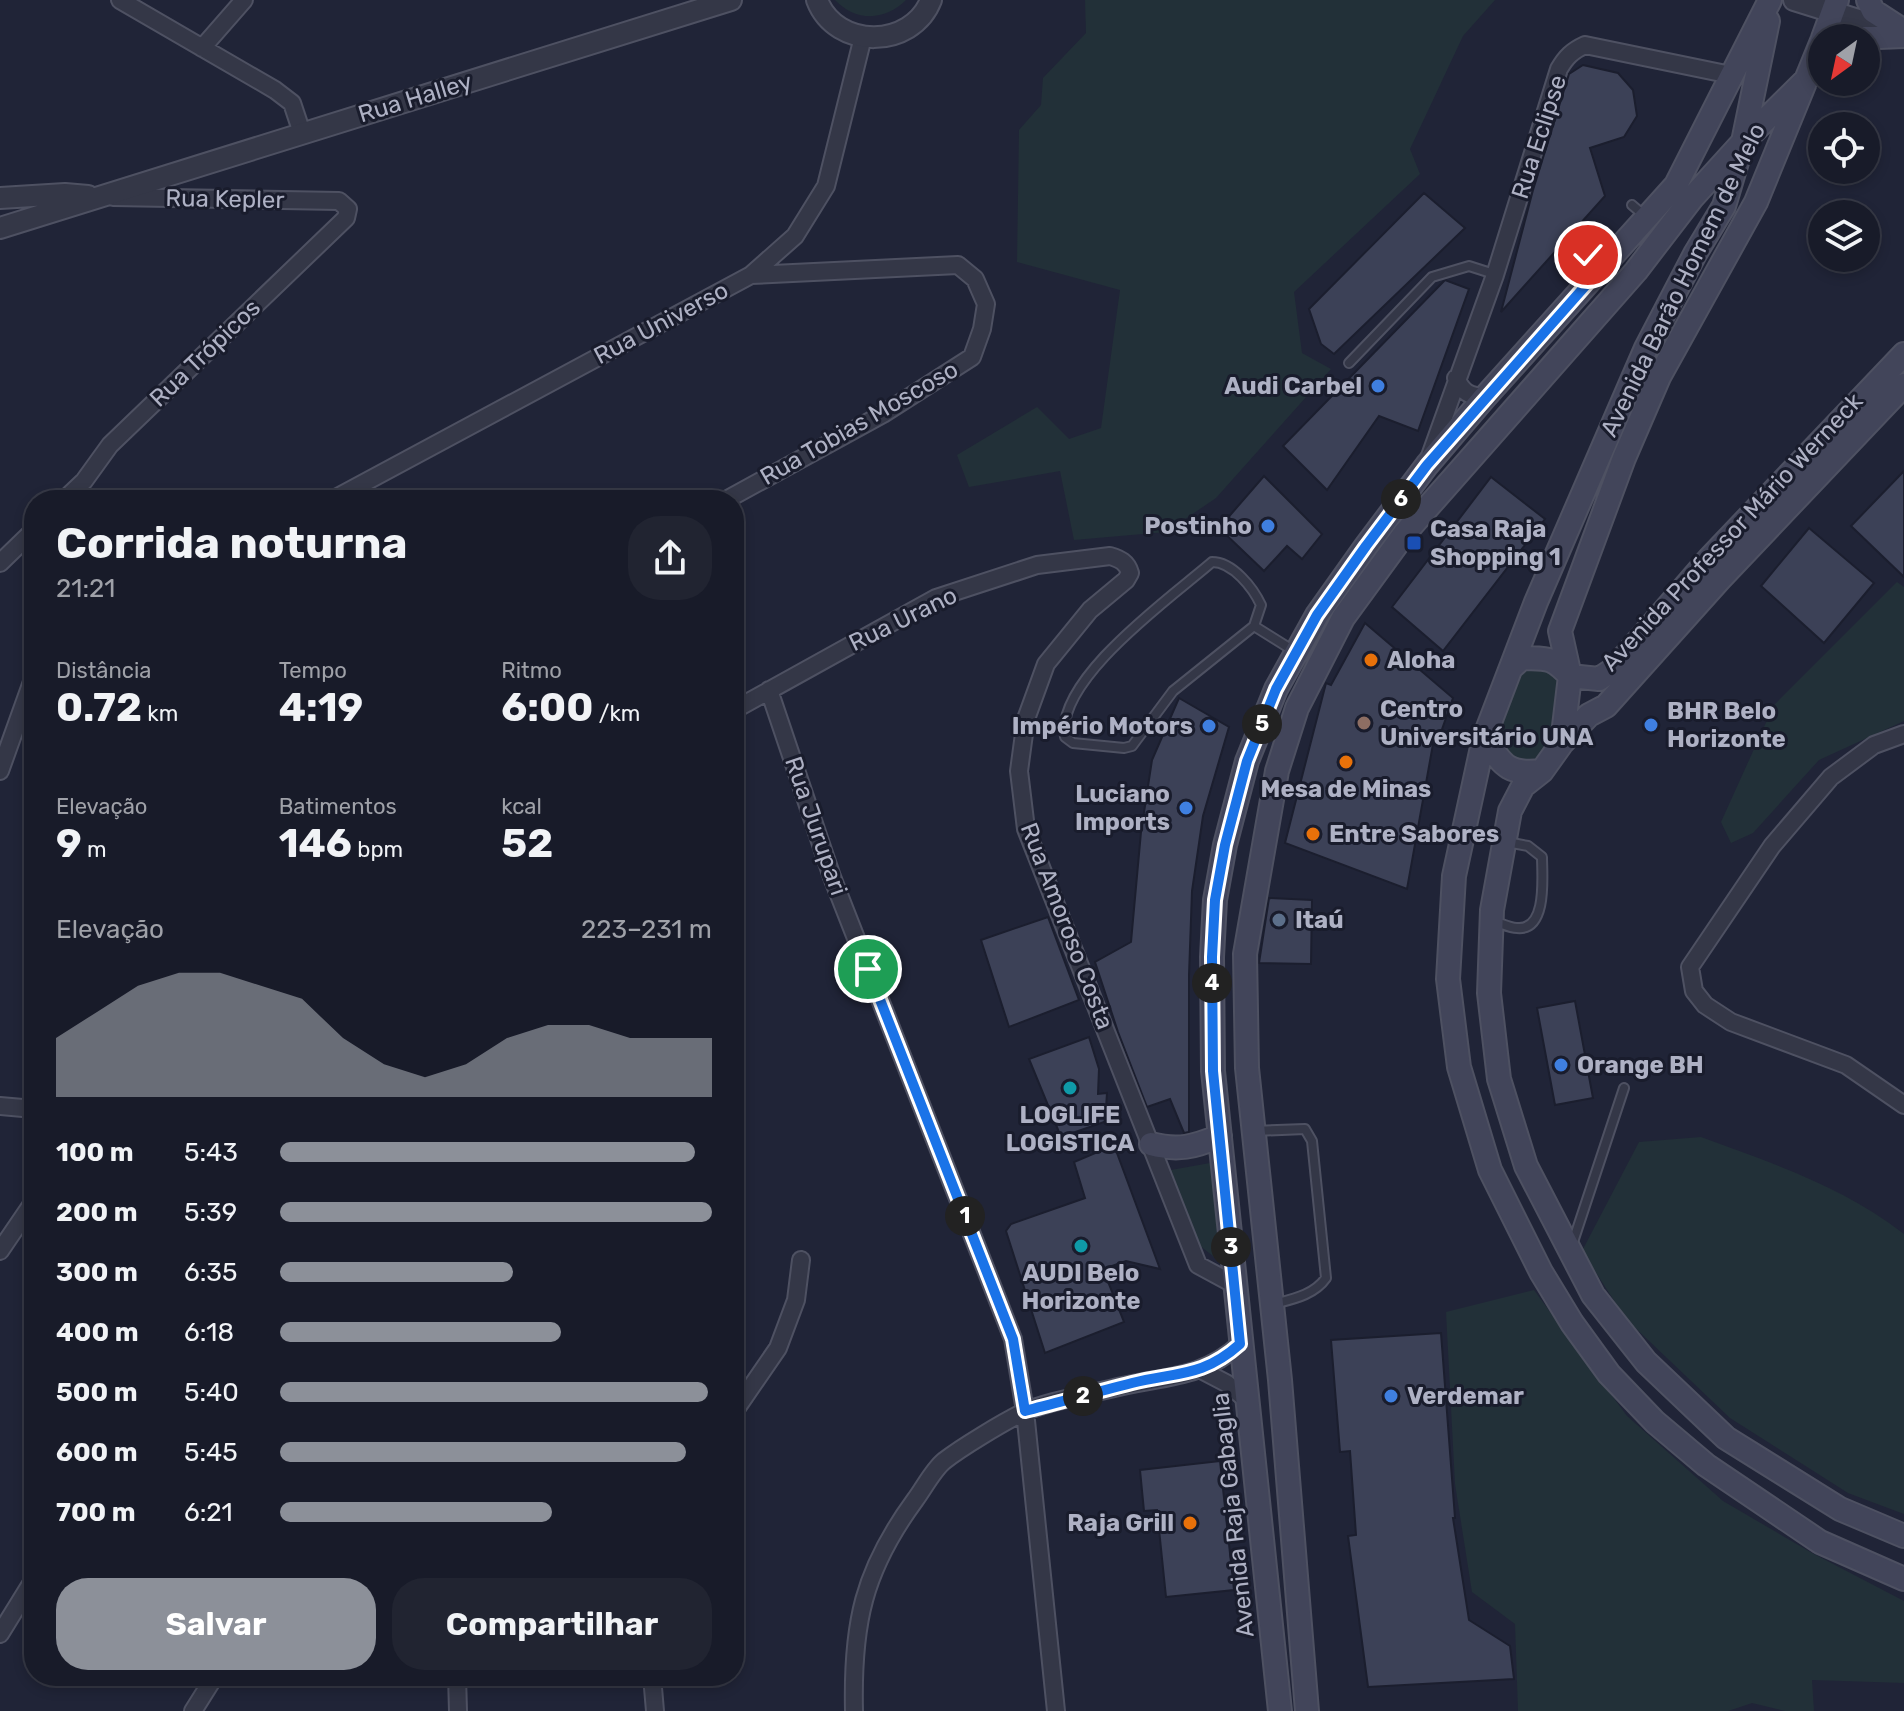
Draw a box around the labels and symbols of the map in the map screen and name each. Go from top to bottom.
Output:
north arrow [1808,24,1880,96]
street label: Rua Halley [355,67,475,129]
street label: Rua Eclipse [1506,72,1572,202]
street label: Avenida Barão Homem de Melo [1595,119,1771,441]
street label: Rua Kepler [165,184,285,214]
pin [1554,221,1622,289]
street label: Rua Universo [589,276,733,370]
street label: Rua Trópicos [144,293,266,413]
street label: Rua Tobias Moscoso [755,355,963,491]
place label: Audi Carbel [1224,372,1362,400]
marker: Audi Carbel [1369,377,1387,395]
street label: Avenida Professor Mário Werneck [1596,387,1869,677]
pin: 6 [1381,479,1421,519]
place label: Postinho [1144,512,1252,540]
place label: Casa Raja Shopping 1 [1430,515,1561,571]
marker: Postinho [1259,517,1277,535]
marker: Casa Raja Shopping 1 [1405,534,1423,552]
street label: Rua Urano [844,581,962,657]
place label: Aloha [1387,646,1455,674]
marker: Aloha [1362,651,1380,669]
place label: Centro Universitário UNA [1380,695,1594,751]
place label: BHR Belo Horizonte [1667,697,1786,753]
pin: 5 [1242,704,1282,744]
place label: Império Motors [1012,712,1193,740]
marker: Centro Universitário UNA [1355,714,1373,732]
marker: BHR Belo Horizonte [1642,716,1660,734]
marker: Império Motors [1200,717,1218,735]
street label: Rua Jurupari [779,753,853,899]
marker: Mesa de Minas [1337,753,1355,771]
place label: Mesa de Minas [1261,775,1431,803]
place label: Luciano Imports [1075,780,1170,836]
marker: Luciano Imports [1177,799,1195,817]
street label: Rua Amoroso Costa [1015,819,1119,1033]
place label: Entre Sabores [1329,820,1499,848]
marker: Entre Sabores [1304,825,1322,843]
place label: Itaú [1295,906,1344,934]
marker: Itaú [1270,911,1288,929]
pin [834,935,902,1003]
pin: 4 [1192,963,1232,1003]
place label: Orange BH [1577,1051,1704,1079]
marker: Orange BH [1552,1056,1570,1074]
marker: LOGLIFE LOGISTICA [1061,1079,1079,1097]
place label: LOGLIFE LOGISTICA [1006,1101,1134,1157]
pin: 1 [945,1196,985,1236]
pin: 3 [1211,1227,1251,1267]
marker: AUDI Belo Horizonte [1072,1237,1090,1255]
place label: AUDI Belo Horizonte [1022,1259,1140,1315]
pin: 2 [1063,1376,1103,1416]
place label: Verdemar [1407,1382,1524,1410]
marker: Verdemar [1382,1387,1400,1405]
street label: Avenida Raja Gabaglia [1206,1391,1260,1639]
place label: Raja Grill [1067,1509,1174,1537]
marker: Raja Grill [1181,1514,1199,1532]

